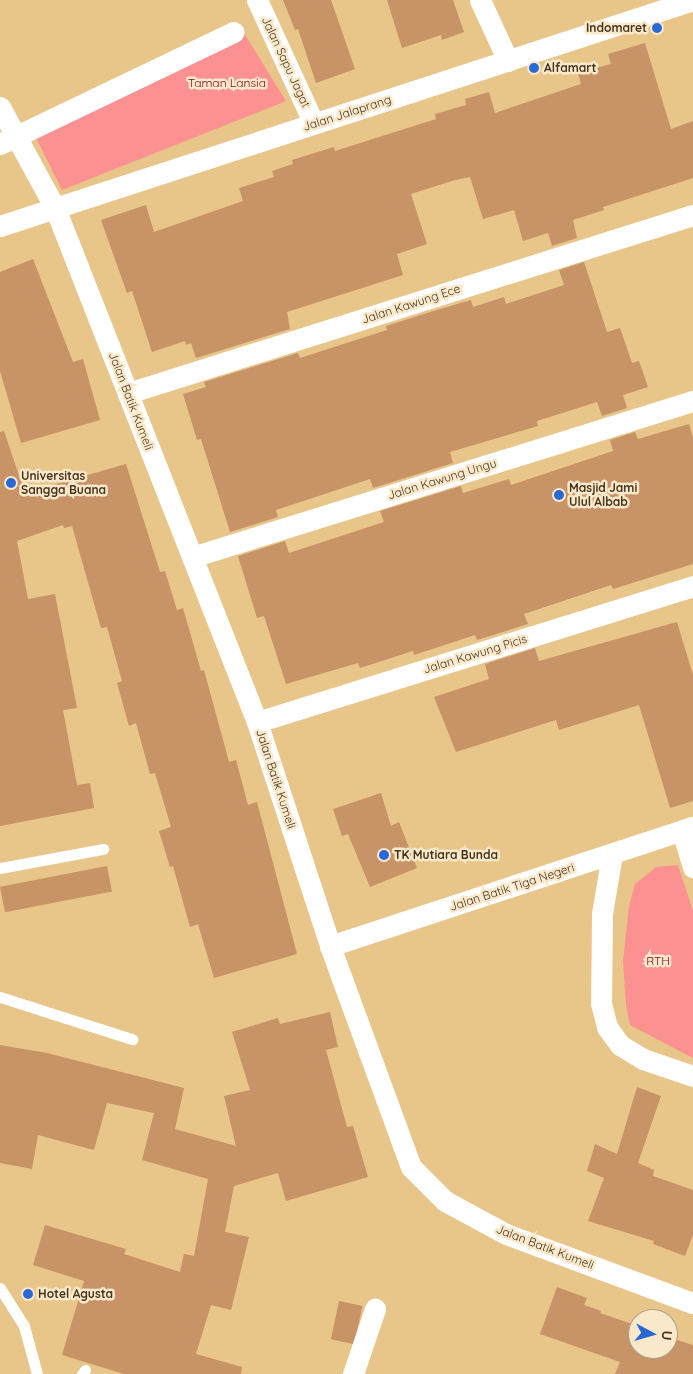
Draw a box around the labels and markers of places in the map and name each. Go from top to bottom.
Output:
place label: Indomaret [586,21,647,35]
marker: Indomaret [651,22,663,34]
place label: Alfamart [544,61,596,75]
marker: Alfamart [528,62,540,74]
place label: Universitas Sangga Buana [21,469,106,497]
marker: Universitas Sangga Buana [5,477,17,489]
place label: Masjid Jami Ulul Albab [569,481,637,509]
marker: Masjid Jami Ulul Albab [553,489,565,501]
place label: TK Mutiara Bunda [394,848,498,862]
marker: TK Mutiara Bunda [378,849,390,861]
place label: Hotel Agusta [38,1287,113,1301]
marker: Hotel Agusta [22,1288,34,1300]

